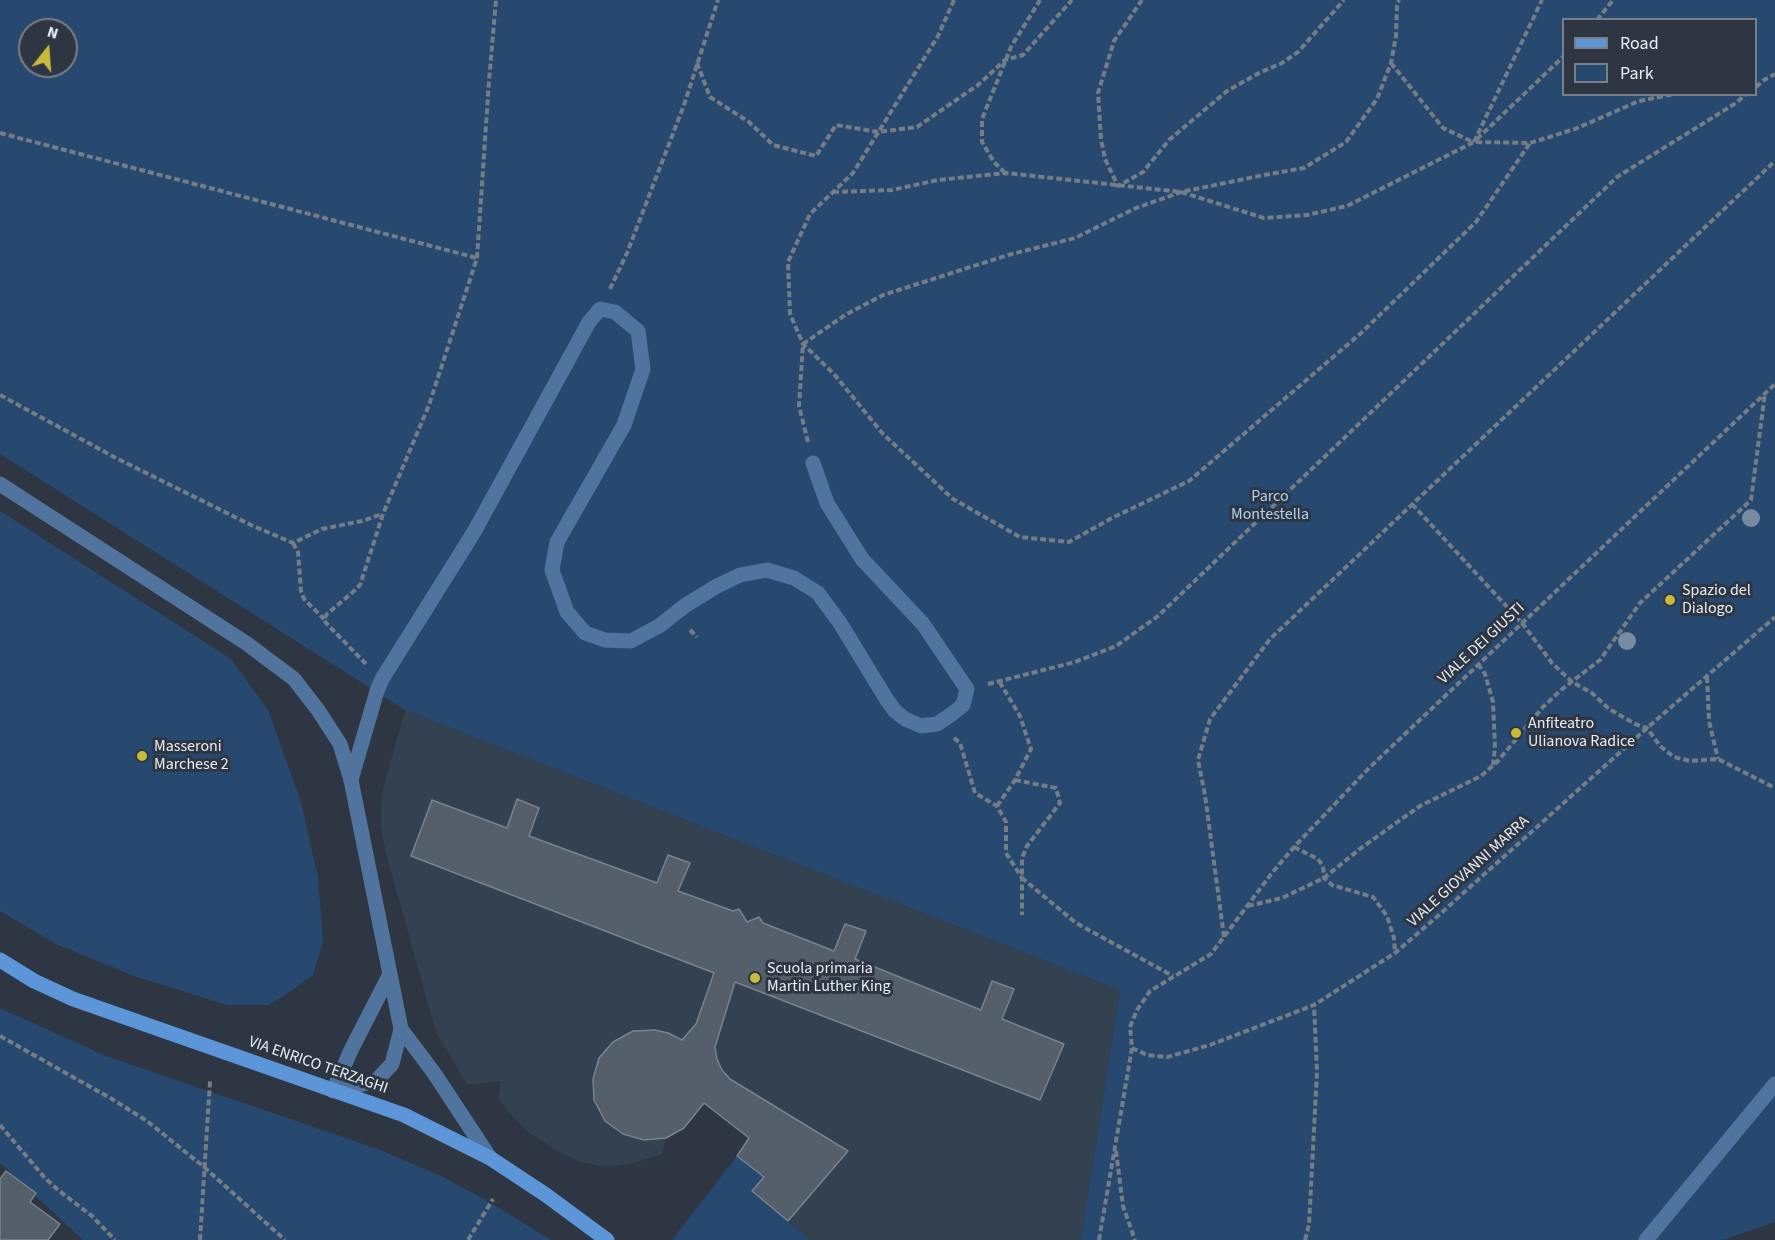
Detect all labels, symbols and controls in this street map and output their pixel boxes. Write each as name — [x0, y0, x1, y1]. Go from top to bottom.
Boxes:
north arrow — [18, 18, 78, 78]
legend — [1562, 18, 1757, 96]
text: N — [44, 21, 61, 45]
text: Road — [1620, 31, 1659, 56]
text: Park — [1620, 61, 1654, 86]
park label: Parco Montestella — [1231, 487, 1309, 525]
place label: Spazio del Dialogo — [1682, 581, 1751, 619]
marker: Spazio del Dialogo — [1663, 593, 1677, 607]
street label: VIALE DEI GIUSTI — [1435, 599, 1529, 689]
place label: Anfiteatro Ulianova Radice — [1528, 714, 1635, 752]
marker: Anfiteatro Ulianova Radice — [1509, 726, 1523, 740]
place label: Masseroni Marchese 2 — [154, 737, 229, 775]
marker: Masseroni Marchese 2 — [135, 749, 149, 763]
street label: VIALE GIOVANNI MARRA — [1404, 812, 1534, 932]
place label: Scuola primaria Martin Luther King — [767, 959, 891, 997]
marker: Scuola primaria Martin Luther King — [748, 971, 762, 985]
street label: VIA ENRICO TERZAGHI — [246, 1033, 390, 1099]

